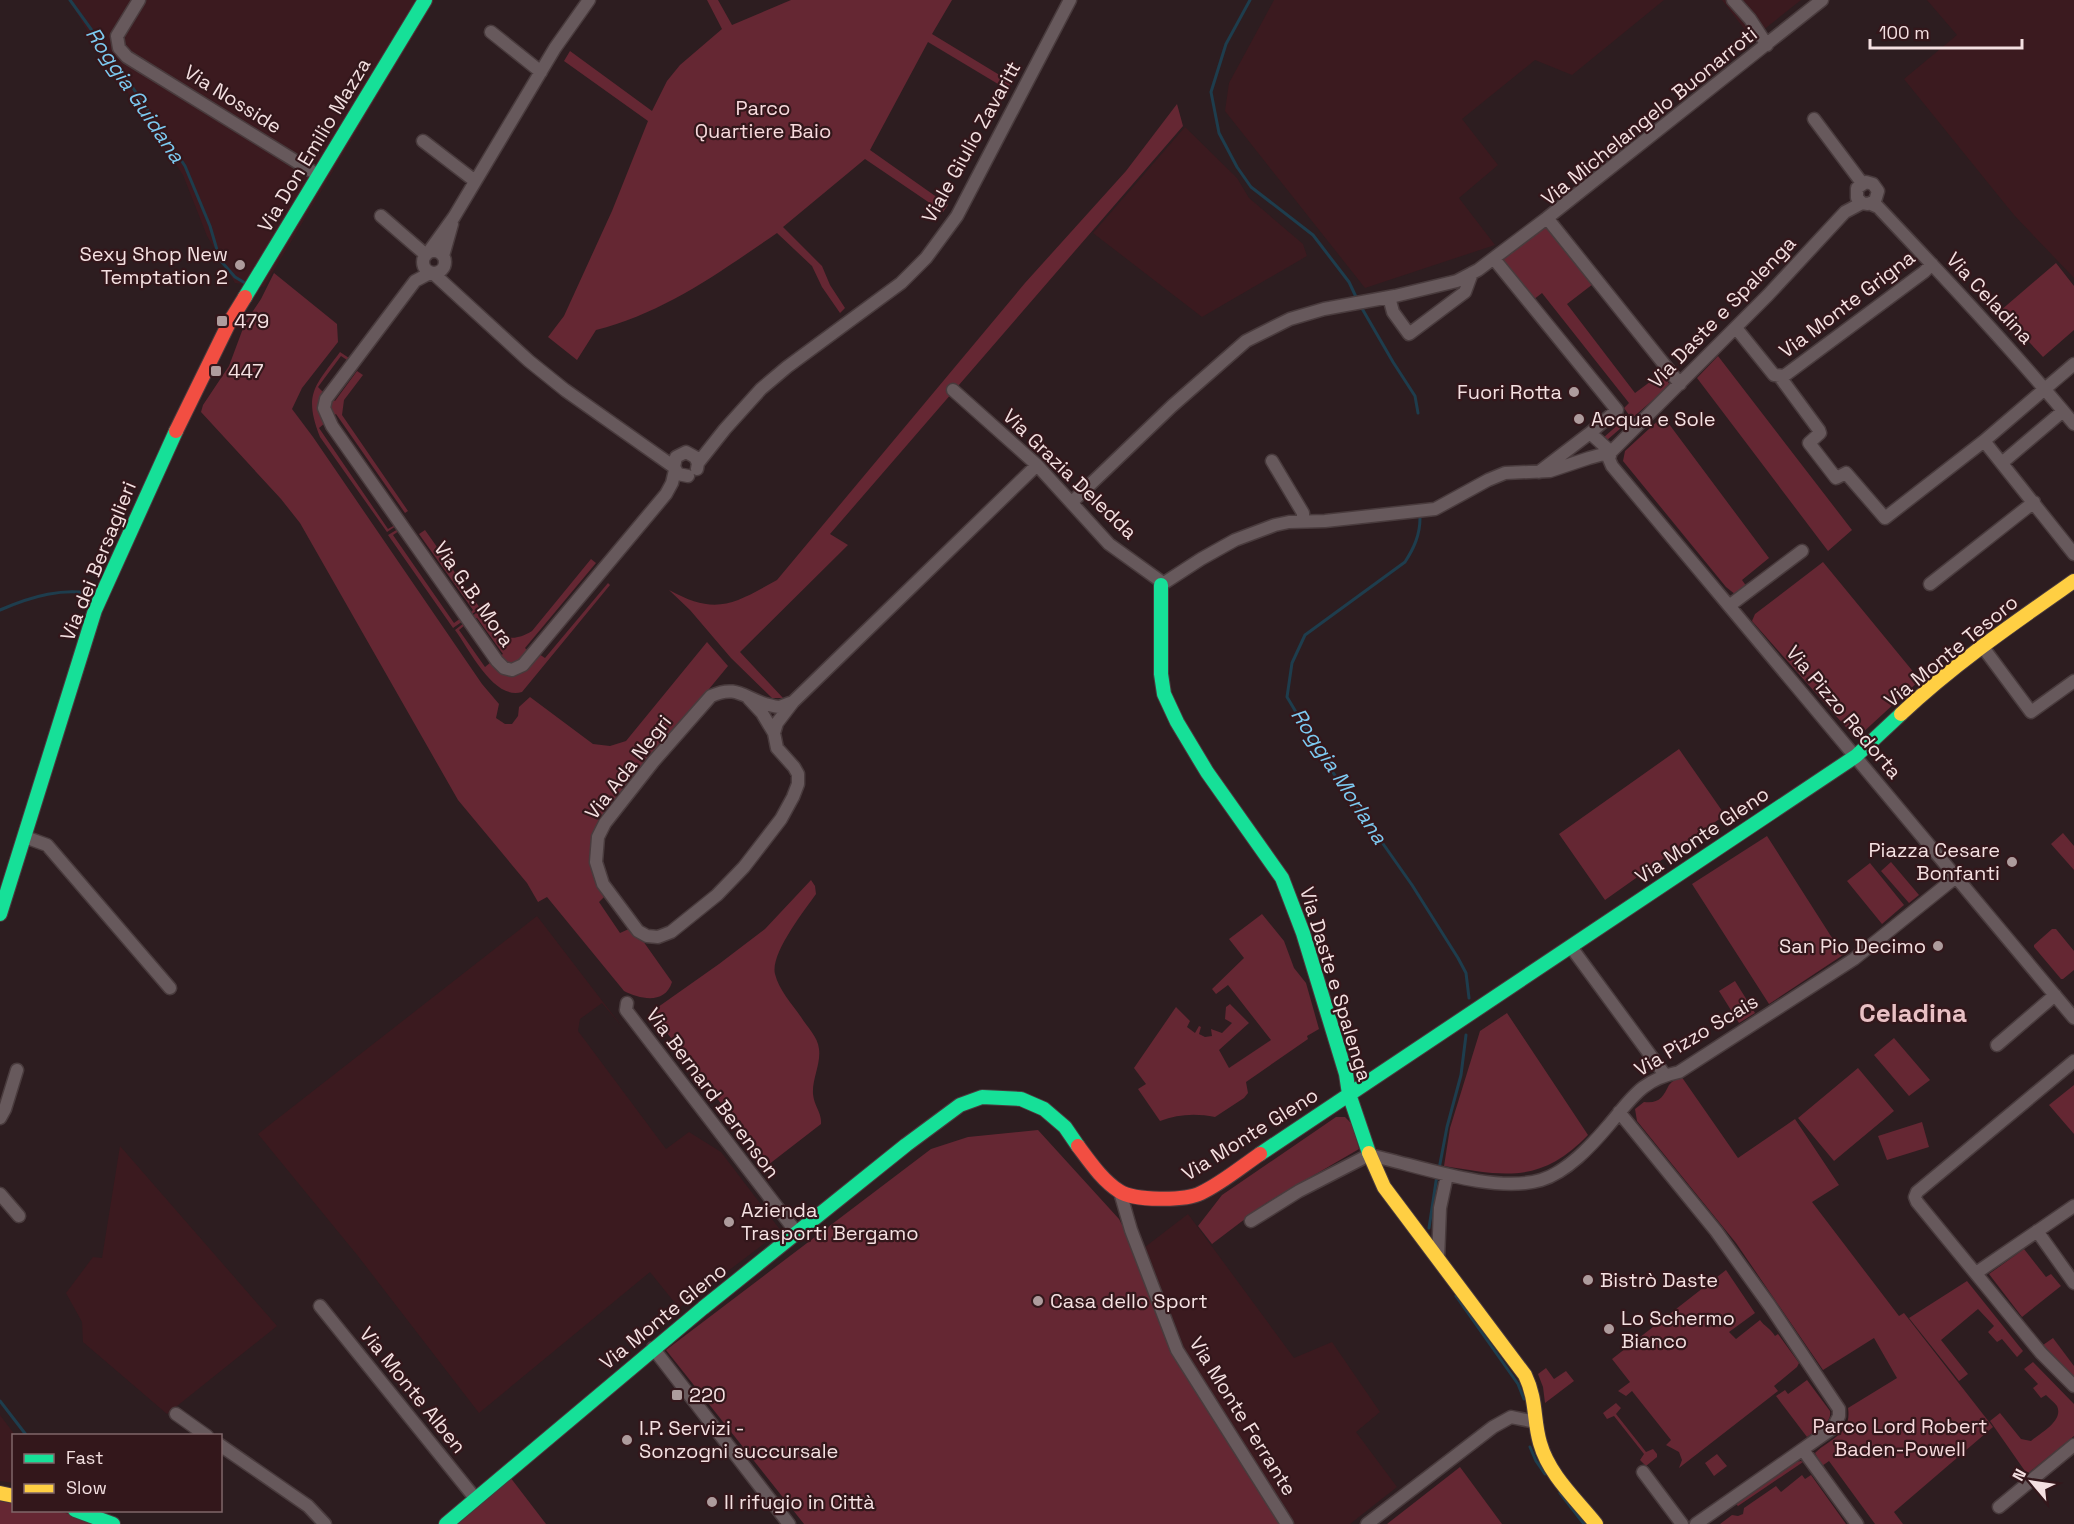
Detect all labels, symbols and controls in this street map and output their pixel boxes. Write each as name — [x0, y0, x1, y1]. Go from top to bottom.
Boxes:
scale bar — [1870, 12, 2022, 50]
street label: Via Michelangelo Buonarroti — [1536, 21, 1762, 211]
text: 100 m — [1879, 21, 1930, 44]
water label: Roggia Guidana — [80, 22, 191, 169]
street label: Via Don Emilio Mazza — [252, 53, 376, 237]
street label: Viale Giulio Zavaritt — [916, 57, 1026, 227]
street label: Via Nosside — [179, 59, 287, 139]
park label: Parco Quartiere Baio — [695, 95, 831, 144]
street label: Via Daste e Spalenga — [1643, 230, 1801, 394]
place label: Sexy Shop New Temptation 2 — [79, 241, 228, 290]
street label: Via Monte Grigna — [1774, 244, 1920, 364]
street label: Via Celadina — [1941, 247, 2039, 349]
marker: Sexy Shop New Temptation 2 — [233, 258, 247, 272]
place label: 479 — [234, 308, 269, 334]
marker: 479 — [215, 314, 229, 328]
place label: 447 — [228, 358, 264, 384]
marker: 447 — [209, 364, 223, 378]
place label: Fuori Rotta — [1457, 379, 1562, 405]
marker: Fuori Rotta — [1567, 385, 1581, 399]
street label: Via Grazia Deledda — [997, 403, 1143, 545]
place label: Acqua e Sole — [1591, 406, 1716, 432]
marker: Acqua e Sole — [1572, 412, 1586, 426]
street label: Via dei Bersaglieri — [54, 477, 142, 645]
street label: Via G.B. Mora — [428, 536, 520, 652]
street label: Via Monte Tesoro — [1879, 589, 2023, 713]
street label: Via Pizzo Redorta — [1780, 640, 1908, 784]
water label: Roggia Morlana — [1285, 703, 1394, 850]
street label: Via Ada Negri — [579, 709, 677, 825]
street label: Via Monte Gleno — [1630, 781, 1774, 889]
place label: Piazza Cesare Bonfanti — [1868, 837, 2000, 886]
marker: Piazza Cesare Bonfanti — [2005, 855, 2019, 869]
street label: Via Daste e Spalenga — [1294, 884, 1378, 1084]
place label: San Pio Decimo — [1779, 933, 1926, 959]
marker: San Pio Decimo — [1931, 939, 1945, 953]
street label: Via Pizzo Scais — [1629, 988, 1763, 1082]
district label: Celadina — [1859, 996, 1967, 1030]
street label: Via Bernard Berenson — [640, 1003, 786, 1183]
street label: Via Monte Gleno — [1177, 1082, 1323, 1186]
place label: Azienda Trasporti Bergamo — [741, 1197, 919, 1246]
marker: Azienda Trasporti Bergamo — [722, 1215, 736, 1229]
street label: Via Monte Gleno — [594, 1257, 732, 1375]
place label: Bistrò Daste — [1600, 1267, 1718, 1293]
marker: Bistrò Daste — [1581, 1273, 1595, 1287]
place label: Casa dello Sport — [1050, 1288, 1208, 1314]
marker: Casa dello Sport — [1031, 1294, 1045, 1308]
place label: Lo Schermo Bianco — [1621, 1305, 1735, 1354]
street label: Via Monte Alben — [354, 1321, 472, 1459]
marker: Lo Schermo Bianco — [1602, 1322, 1616, 1336]
street label: Via Monte Ferrante — [1184, 1332, 1302, 1500]
place label: 220 — [689, 1382, 726, 1408]
marker: 220 — [670, 1388, 684, 1402]
park label: Parco Lord Robert Baden-Powell — [1813, 1413, 1987, 1462]
place label: I.P. Servizi - Sonzogni succursale — [639, 1415, 838, 1464]
marker: I.P. Servizi - Sonzogni succursale — [620, 1433, 634, 1447]
legend — [12, 1434, 222, 1512]
text: Fast — [66, 1446, 103, 1469]
north arrow — [2002, 1452, 2062, 1512]
text: N — [2008, 1465, 2031, 1485]
text: Slow — [66, 1476, 107, 1499]
place label: Il rifugio in Città — [724, 1489, 875, 1515]
marker: Il rifugio in Città — [705, 1495, 719, 1509]

